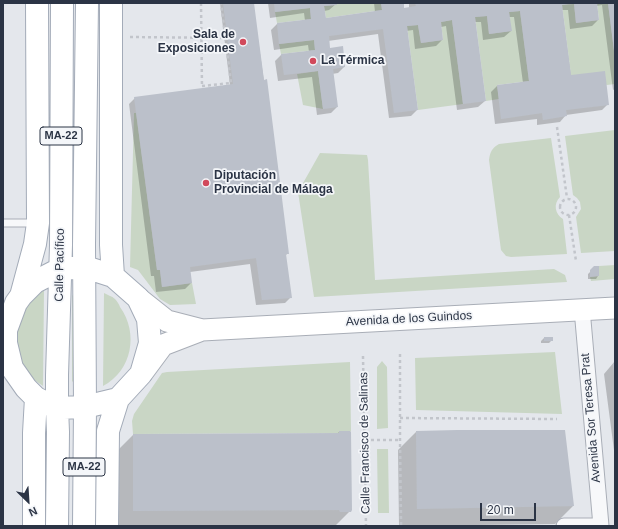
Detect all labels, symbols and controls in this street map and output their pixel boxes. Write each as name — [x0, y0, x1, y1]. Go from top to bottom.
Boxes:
place label: Sala de Exposiciones — [158, 28, 235, 56]
marker: Sala de Exposiciones — [238, 37, 248, 47]
place label: La Térmica — [321, 54, 384, 68]
marker: La Térmica — [308, 56, 318, 66]
road number: MA-22 — [40, 127, 82, 145]
place label: Diputación Provincial de Málaga — [214, 169, 333, 197]
marker: Diputación Provincial de Málaga — [201, 178, 211, 188]
street label: Calle Pacífico — [52, 228, 68, 302]
street label: Avenida de los Guindos — [345, 308, 473, 330]
street label: Avenida Sor Teresa Prat — [578, 353, 604, 483]
street label: Calle Francisco de Salinas — [357, 372, 373, 514]
road number: MA-22 — [63, 458, 105, 476]
north arrow — [8, 481, 48, 521]
scale bar — [482, 495, 538, 521]
text: 20 m — [487, 503, 514, 517]
text: N — [27, 505, 39, 519]

